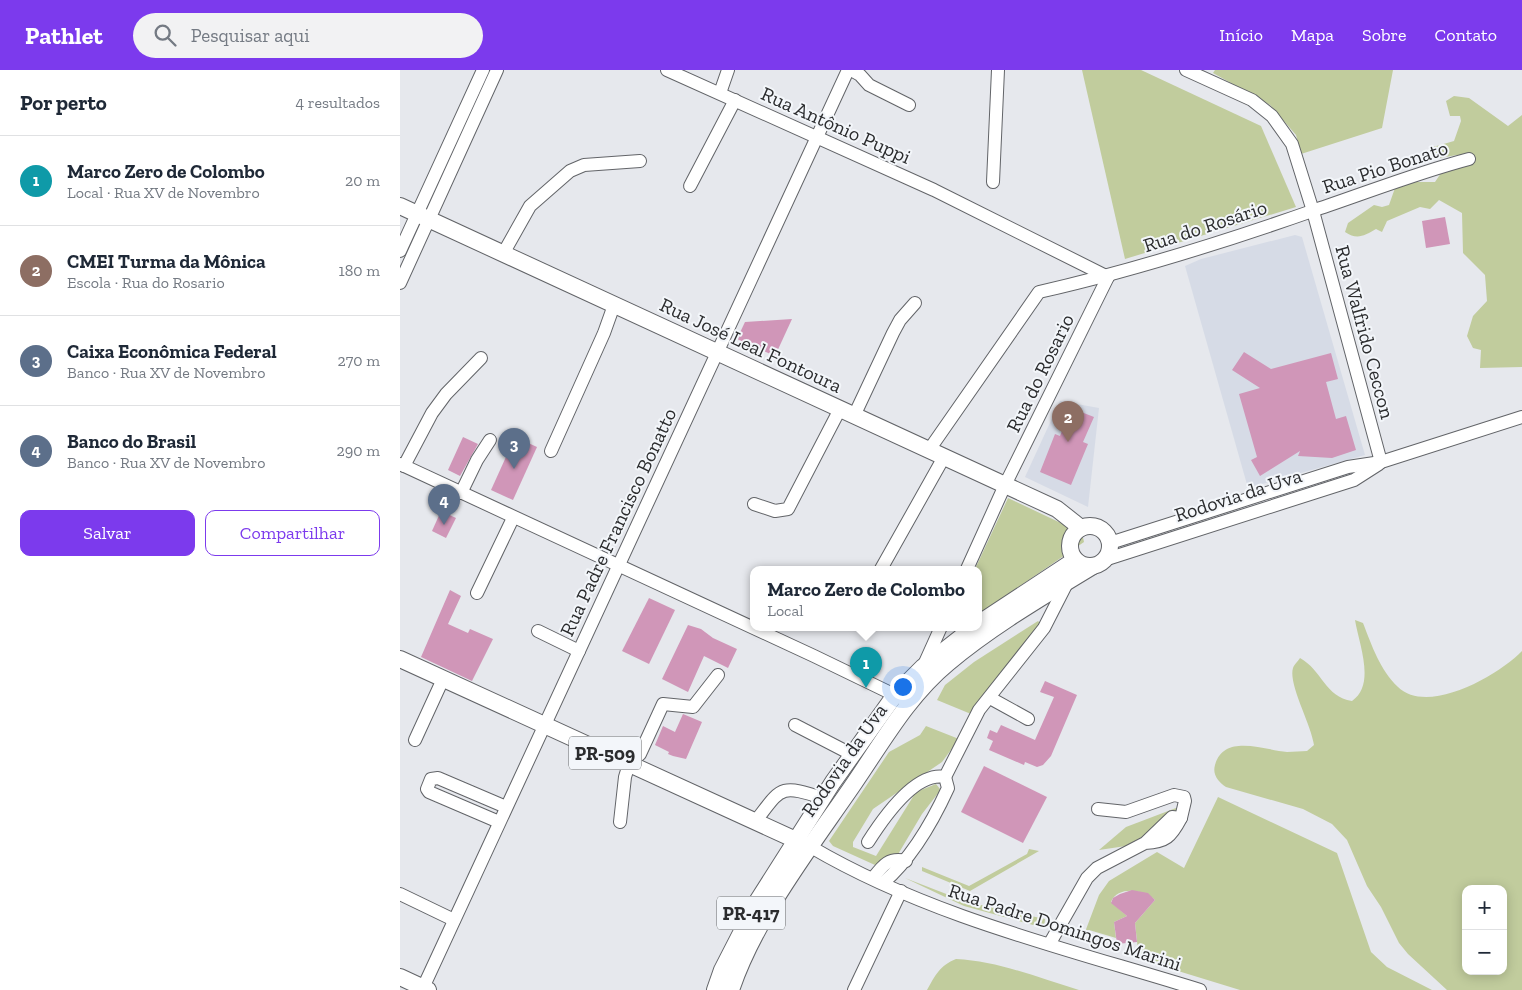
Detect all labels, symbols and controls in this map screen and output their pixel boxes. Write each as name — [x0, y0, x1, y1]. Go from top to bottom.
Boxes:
search box — [133, 13, 483, 58]
text: Pathlet — [25, 21, 103, 50]
icon: search — [151, 21, 179, 49]
text: Pesquisar aqui — [191, 24, 310, 47]
text: Início — [1219, 24, 1263, 46]
text: Mapa — [1291, 24, 1334, 46]
text: Sobre — [1362, 24, 1407, 46]
text: Contato — [1435, 24, 1497, 46]
street label: Rua Antônio Puppi — [757, 81, 915, 169]
text: Por perto — [20, 90, 107, 115]
text: 4 resultados — [296, 93, 380, 112]
street label: Rua Pio Bonato — [1319, 135, 1451, 199]
text: Marco Zero de Colombo — [67, 160, 265, 183]
text: 1 — [33, 171, 39, 190]
text: 20 m — [345, 171, 380, 190]
text: Local · Rua XV de Novembro — [67, 183, 260, 202]
street label: Rua do Rosário — [1140, 195, 1270, 257]
street label: Rua Walfrido Ceccon — [1330, 243, 1400, 422]
text: CMEI Turma da Mônica — [67, 250, 266, 273]
text: 2 — [32, 261, 40, 280]
text: 180 m — [339, 261, 380, 280]
text: Escola · Rua do Rosario — [67, 273, 225, 292]
street label: Rua José Leal Fontoura — [656, 292, 846, 398]
street label: Rua do Rosario — [1001, 310, 1079, 436]
text: Caixa Econômica Federal — [67, 340, 277, 363]
text: 3 — [32, 351, 40, 370]
text: 270 m — [338, 351, 380, 370]
text: Banco · Rua XV de Novembro — [67, 363, 266, 382]
pin: 2 — [1052, 401, 1084, 442]
street label: Rua Padre Francisco Bonatto — [555, 404, 681, 640]
pin: 3 — [498, 428, 530, 469]
text: Banco do Brasil — [67, 430, 196, 453]
text: 4 — [31, 441, 41, 460]
text: 290 m — [337, 441, 380, 460]
text: Banco · Rua XV de Novembro — [67, 453, 266, 472]
street label: Rodovia da Uva — [1171, 463, 1305, 527]
pin: 4 — [428, 484, 460, 525]
button: Salvar — [20, 510, 195, 556]
button: Compartilhar — [205, 510, 380, 556]
popup — [750, 566, 982, 631]
text: Marco Zero de Colombo — [767, 578, 965, 601]
text: Local — [767, 601, 803, 620]
pin: 1 — [850, 647, 882, 688]
your location — [890, 674, 916, 700]
street label: Rodovia da Uva — [796, 699, 892, 821]
road number: PR-509 — [569, 736, 641, 770]
street label: Rua Padre Domingos Marini — [946, 878, 1185, 976]
map controls — [1462, 885, 1507, 975]
button: + — [1462, 885, 1507, 930]
road number: PR-417 — [717, 896, 785, 930]
button: − — [1462, 930, 1507, 975]

